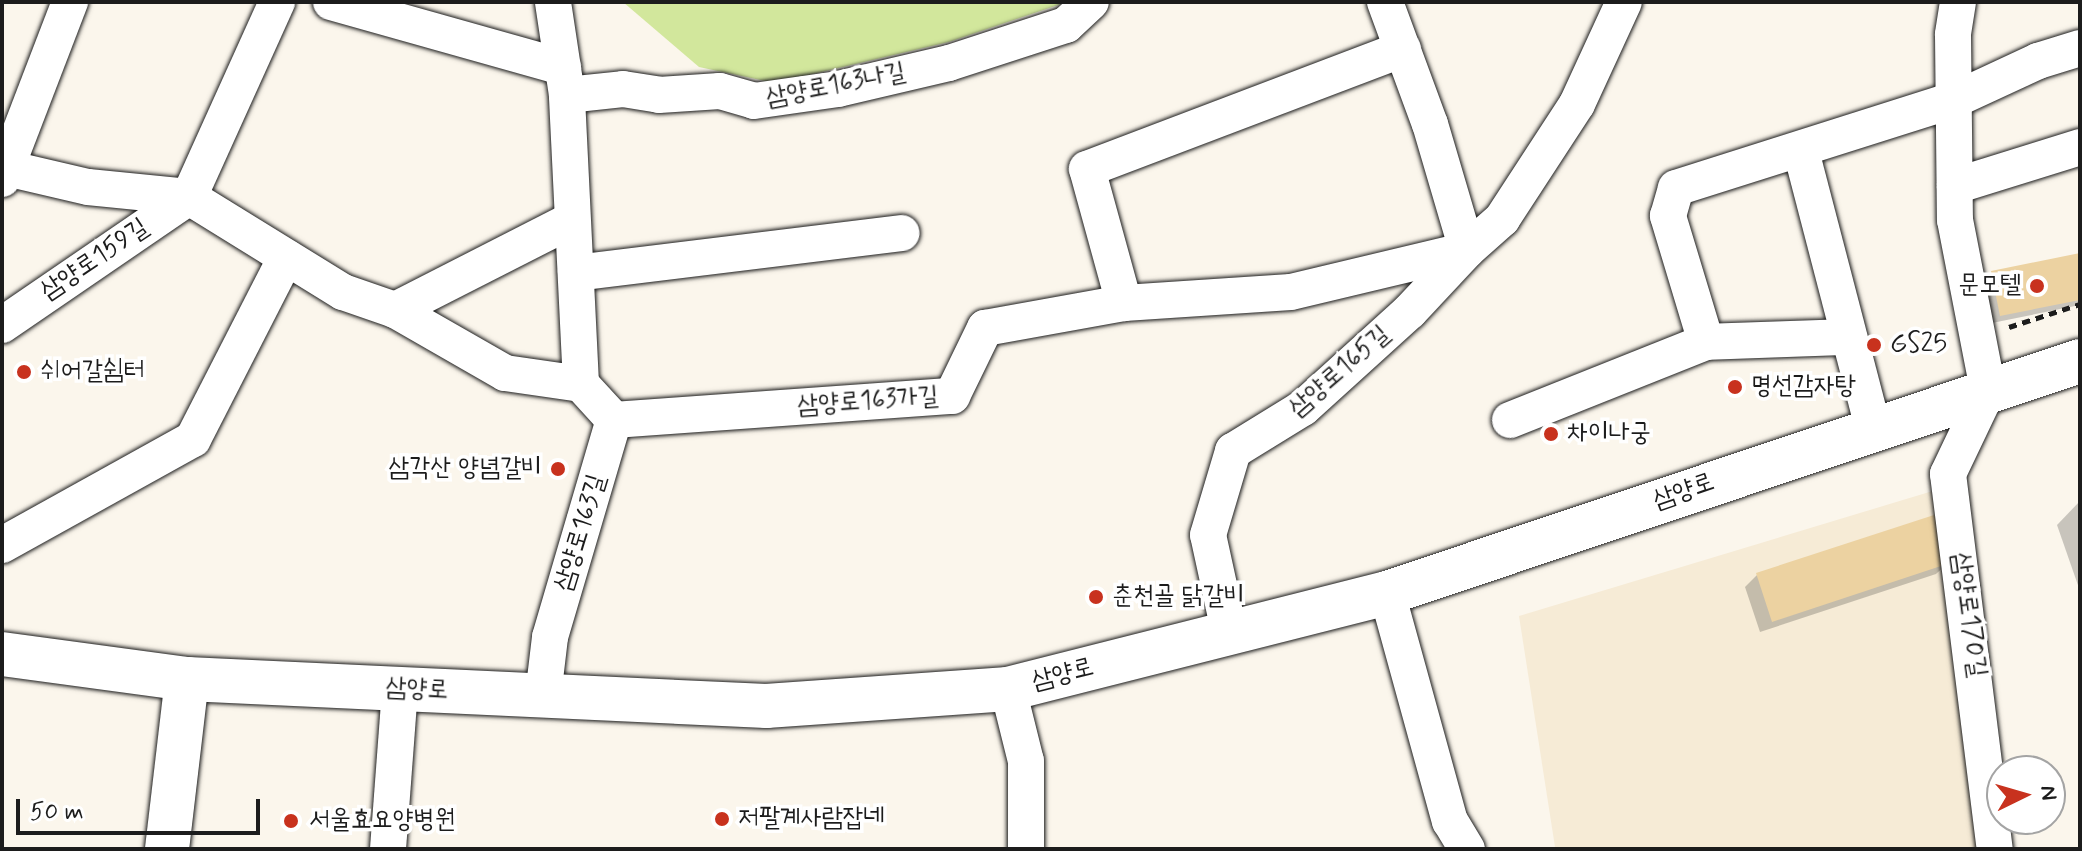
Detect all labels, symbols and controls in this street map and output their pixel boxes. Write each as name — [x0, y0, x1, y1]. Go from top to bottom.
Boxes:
street label: 삼양로163나길 — [764, 57, 908, 115]
street label: 삼양로159길 — [35, 212, 155, 308]
place label: 문모텔 — [1958, 270, 2021, 302]
marker: 문모텔 — [2028, 277, 2046, 295]
street label: 삼양로165길 — [1283, 320, 1397, 424]
place label: GS25 — [1890, 329, 1947, 361]
marker: GS25 — [1865, 336, 1883, 354]
place label: 쉬어갈쉼터 — [40, 356, 145, 388]
marker: 쉬어갈쉼터 — [15, 363, 33, 381]
place label: 명선감자탕 — [1751, 371, 1856, 403]
marker: 명선감자탕 — [1726, 378, 1744, 396]
street label: 삼양로163가길 — [796, 382, 940, 422]
place label: 차이나궁 — [1567, 418, 1651, 450]
marker: 차이나궁 — [1542, 425, 1560, 443]
place label: 삼각산 양념갈비 — [389, 453, 542, 485]
marker: 삼각산 양념갈비 — [549, 460, 567, 478]
street label: 삼양로 — [1649, 467, 1719, 517]
street label: 삼양로163길 — [548, 471, 614, 595]
street label: 삼양로170길 — [1944, 551, 1992, 679]
place label: 춘천골 닭갈비 — [1112, 581, 1245, 613]
marker: 춘천골 닭갈비 — [1087, 588, 1105, 606]
street label: 삼양로 — [1029, 652, 1097, 698]
street label: 삼양로 — [385, 673, 449, 707]
north arrow — [1986, 755, 2066, 835]
scale bar — [20, 783, 264, 833]
text: N — [2033, 785, 2063, 802]
text: 50 m — [30, 797, 84, 828]
place label: 저팔계사람잡네 — [738, 803, 884, 835]
place label: 서울효요양병원 — [309, 805, 455, 837]
marker: 서울효요양병원 — [280, 810, 302, 832]
marker: 저팔계사람잡네 — [713, 810, 731, 828]

